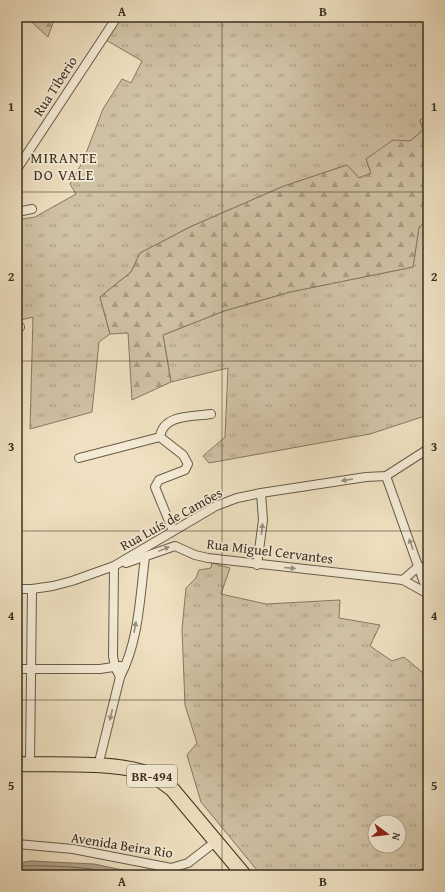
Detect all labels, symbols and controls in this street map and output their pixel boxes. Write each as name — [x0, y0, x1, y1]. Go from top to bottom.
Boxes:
text: A — [118, 2, 127, 21]
text: B — [319, 2, 327, 21]
street label: Rua Tiberio — [28, 52, 82, 120]
text: 1 — [8, 97, 14, 116]
text: 1 — [431, 97, 437, 116]
district label: MIRANTE DO VALE — [30, 147, 98, 185]
text: 2 — [8, 267, 15, 286]
text: 2 — [431, 267, 438, 286]
text: 3 — [8, 437, 14, 456]
text: 3 — [431, 437, 437, 456]
one-way arrow — [341, 477, 354, 483]
street label: Rua Luís de Camões — [116, 483, 226, 555]
one-way arrow — [259, 523, 266, 535]
street label: Rua Miguel Cervantes — [206, 533, 334, 569]
one-way arrow — [407, 538, 413, 550]
one-way arrow — [158, 546, 170, 552]
one-way arrow — [284, 565, 296, 571]
text: 4 — [8, 606, 15, 625]
text: 4 — [431, 606, 438, 625]
one-way arrow — [132, 621, 138, 634]
one-way arrow — [107, 709, 113, 721]
road number: BR-494 — [127, 765, 177, 787]
text: 5 — [8, 776, 15, 795]
text: 5 — [431, 776, 438, 795]
north arrow — [367, 814, 407, 854]
street label: Avenida Beira Rio — [70, 827, 174, 863]
text: N — [388, 831, 405, 843]
text: A — [118, 872, 127, 891]
text: B — [319, 872, 327, 891]

